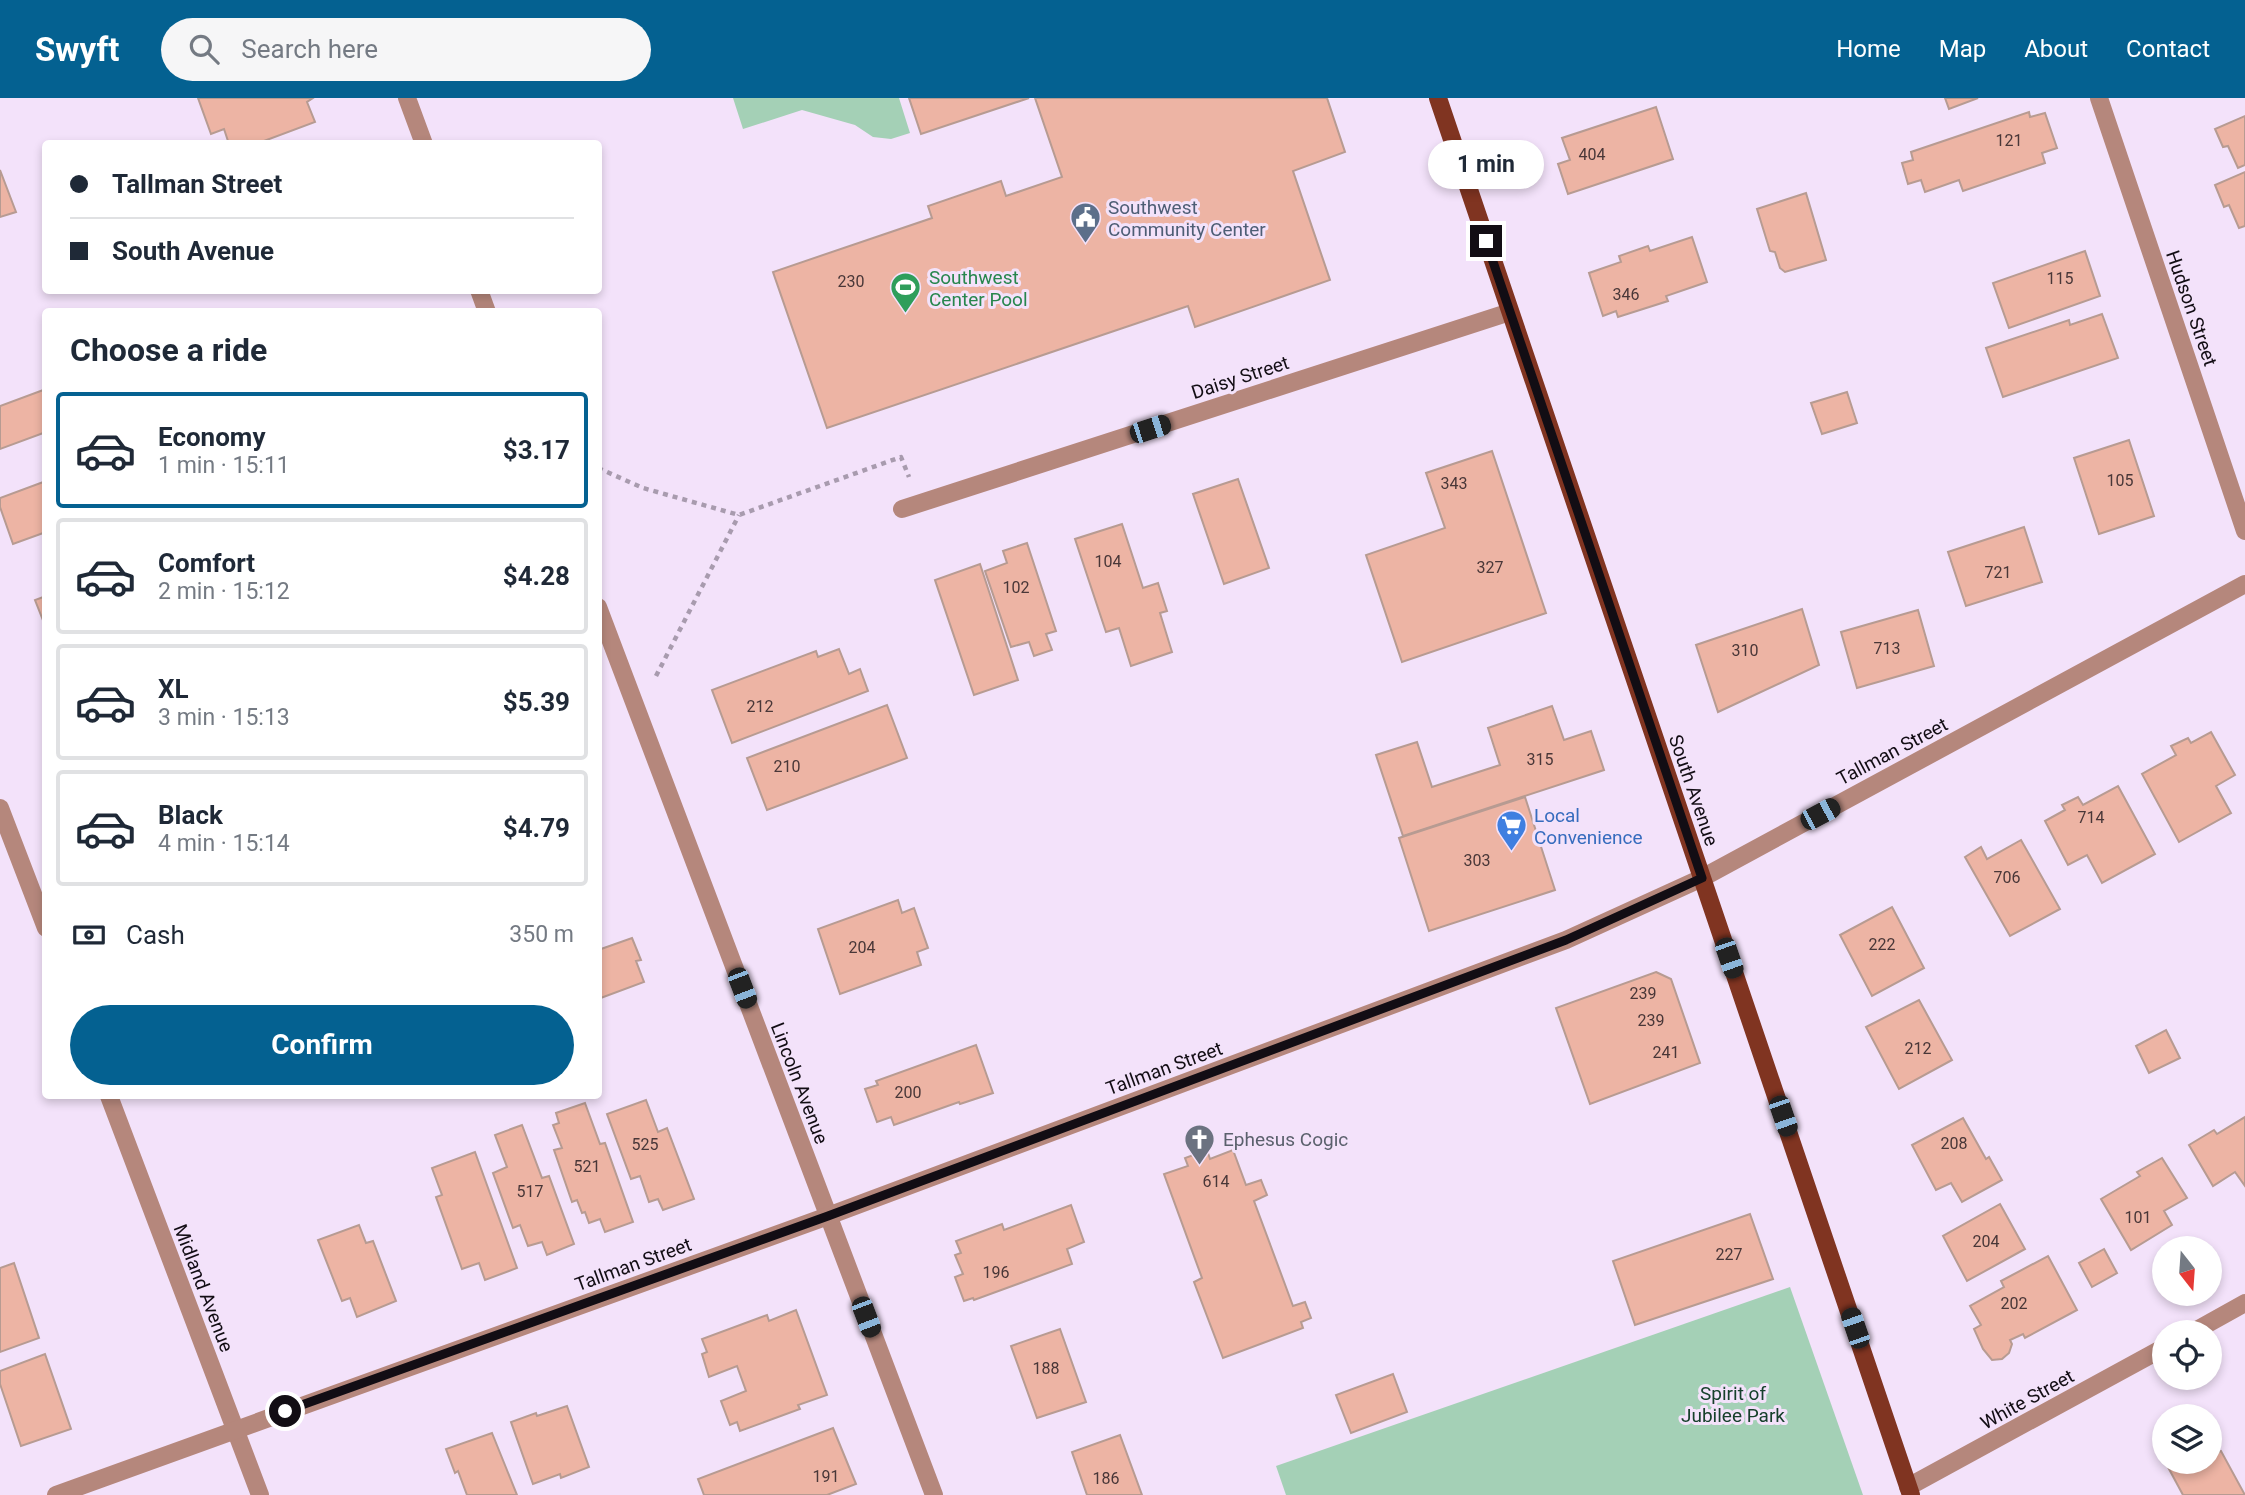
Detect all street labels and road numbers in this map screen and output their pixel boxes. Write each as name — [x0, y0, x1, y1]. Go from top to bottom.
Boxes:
street label: Hudson Street — [2161, 247, 2222, 369]
street label: Daisy Street — [1189, 351, 1292, 404]
street label: Tallman Street — [1833, 713, 1952, 790]
street label: South Avenue — [1664, 732, 1723, 849]
street label: Lincoln Avenue — [766, 1019, 833, 1147]
street label: Tallman Street — [1103, 1037, 1226, 1100]
street label: Midland Avenue — [169, 1221, 238, 1355]
street label: Tallman Street — [572, 1233, 695, 1296]
street label: White Street — [1977, 1364, 2078, 1434]

